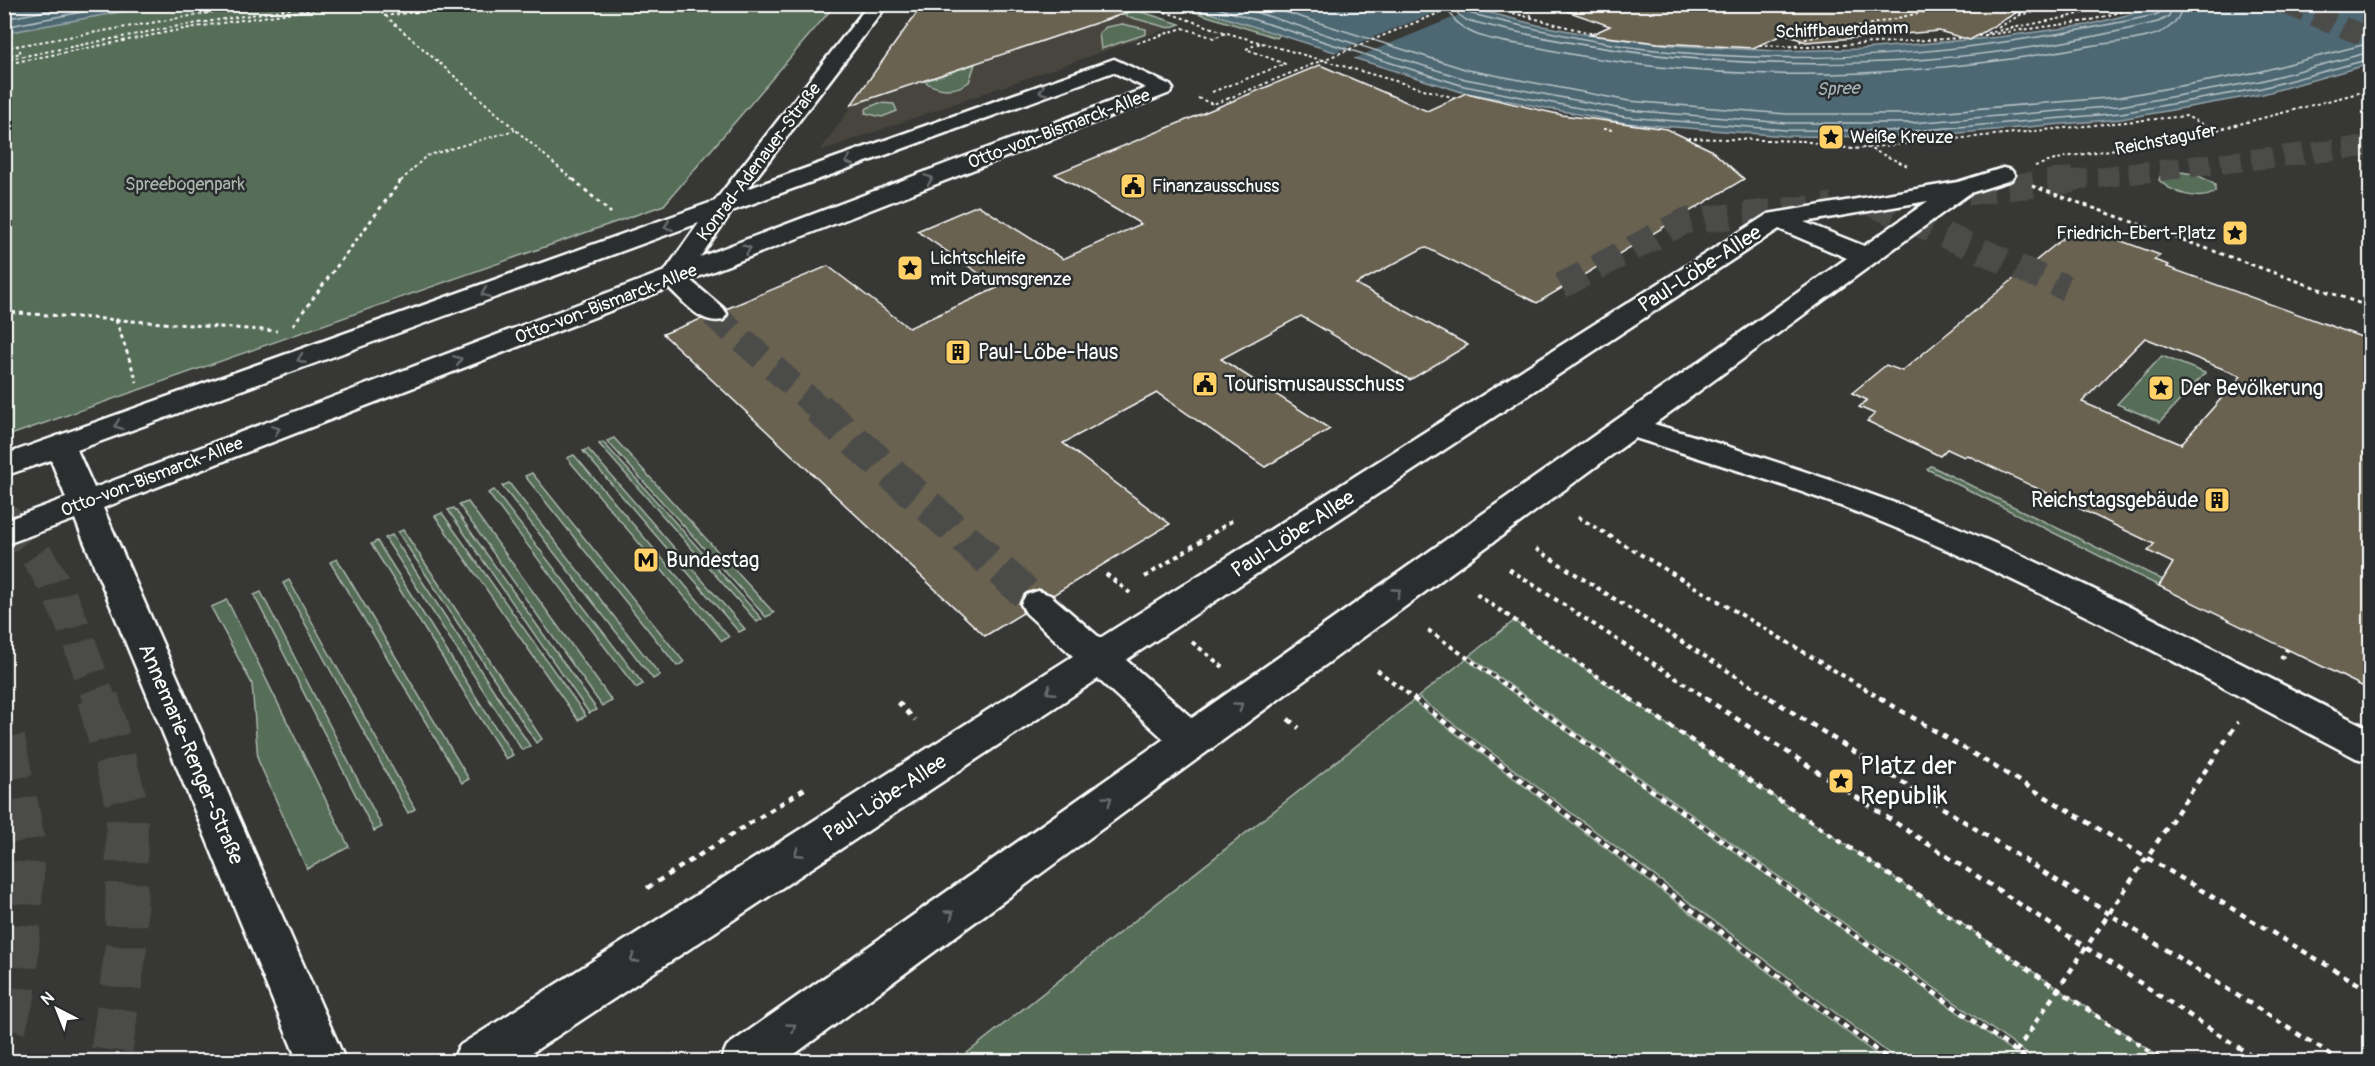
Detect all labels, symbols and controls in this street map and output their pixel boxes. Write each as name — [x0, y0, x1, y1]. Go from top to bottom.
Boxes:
street label: Schiffbauerdamm — [1775, 16, 1909, 44]
water label: Spree — [1816, 77, 1862, 101]
street label: Konrad-Adenauer-Straße — [692, 78, 826, 246]
one-way arrow — [1038, 83, 1049, 96]
street label: Otto-von-Bismarck-Allee — [965, 84, 1153, 174]
street label: Reichstagufer — [2113, 119, 2219, 161]
place icon: Weiße Kreuze — [1816, 122, 1846, 152]
place label: Weiße Kreuze — [1850, 126, 1953, 149]
one-way arrow — [844, 153, 855, 166]
public building icon: Finanzausschuss — [1118, 171, 1148, 201]
park label: Spreebogenpark — [125, 173, 245, 196]
one-way arrow — [923, 174, 934, 187]
place label: Finanzausschuss — [1152, 175, 1279, 198]
place icon: Friedrich-Ebert-Platz — [2220, 218, 2250, 248]
one-way arrow — [663, 219, 674, 232]
street label: Paul-Löbe-Allee — [1633, 219, 1767, 319]
place label: Friedrich-Ebert-Platz — [2056, 222, 2216, 245]
one-way arrow — [741, 244, 752, 257]
place label: Lichtschleife mit Datumsgrenze — [930, 247, 1071, 291]
place icon: Lichtschleife mit Datumsgrenze — [895, 253, 925, 283]
street label: Otto-von-Bismarck-Allee — [512, 259, 700, 349]
one-way arrow — [480, 285, 491, 298]
building icon: Paul-Löbe-Haus — [943, 337, 973, 367]
place label: Paul-Löbe-Haus — [978, 339, 1119, 366]
one-way arrow — [296, 351, 307, 364]
one-way arrow — [452, 355, 463, 367]
public building icon: Tourismusausschuss — [1190, 369, 1220, 399]
place label: Tourismusausschuss — [1224, 371, 1405, 398]
place icon: Der Bevölkerung — [2146, 373, 2176, 403]
place label: Der Bevölkerung — [2180, 375, 2323, 402]
one-way arrow — [113, 418, 124, 430]
one-way arrow — [270, 425, 281, 437]
street label: Otto-von-Bismarck-Allee — [58, 432, 246, 522]
street label: Paul-Löbe-Allee — [1226, 484, 1360, 584]
building icon: Reichstagsgebäude — [2202, 485, 2232, 515]
place label: Reichstagsgebäude — [2031, 487, 2199, 514]
metro station icon: Bundestag — [631, 545, 661, 575]
place label: Bundestag — [666, 547, 759, 574]
one-way arrow — [1391, 588, 1402, 599]
street label: Annemarie-Renger-Straße — [132, 639, 250, 869]
one-way arrow — [1046, 683, 1056, 695]
one-way arrow — [1232, 702, 1243, 713]
street label: Paul-Löbe-Allee — [818, 748, 952, 848]
place label: Platz der Republik — [1860, 750, 1957, 812]
place icon: Platz der Republik — [1826, 766, 1856, 796]
one-way arrow — [1102, 796, 1113, 807]
one-way arrow — [794, 846, 804, 858]
one-way arrow — [943, 910, 954, 921]
one-way arrow — [630, 952, 641, 963]
north arrow — [27, 979, 87, 1039]
text: N — [37, 987, 58, 1010]
one-way arrow — [785, 1024, 796, 1035]

